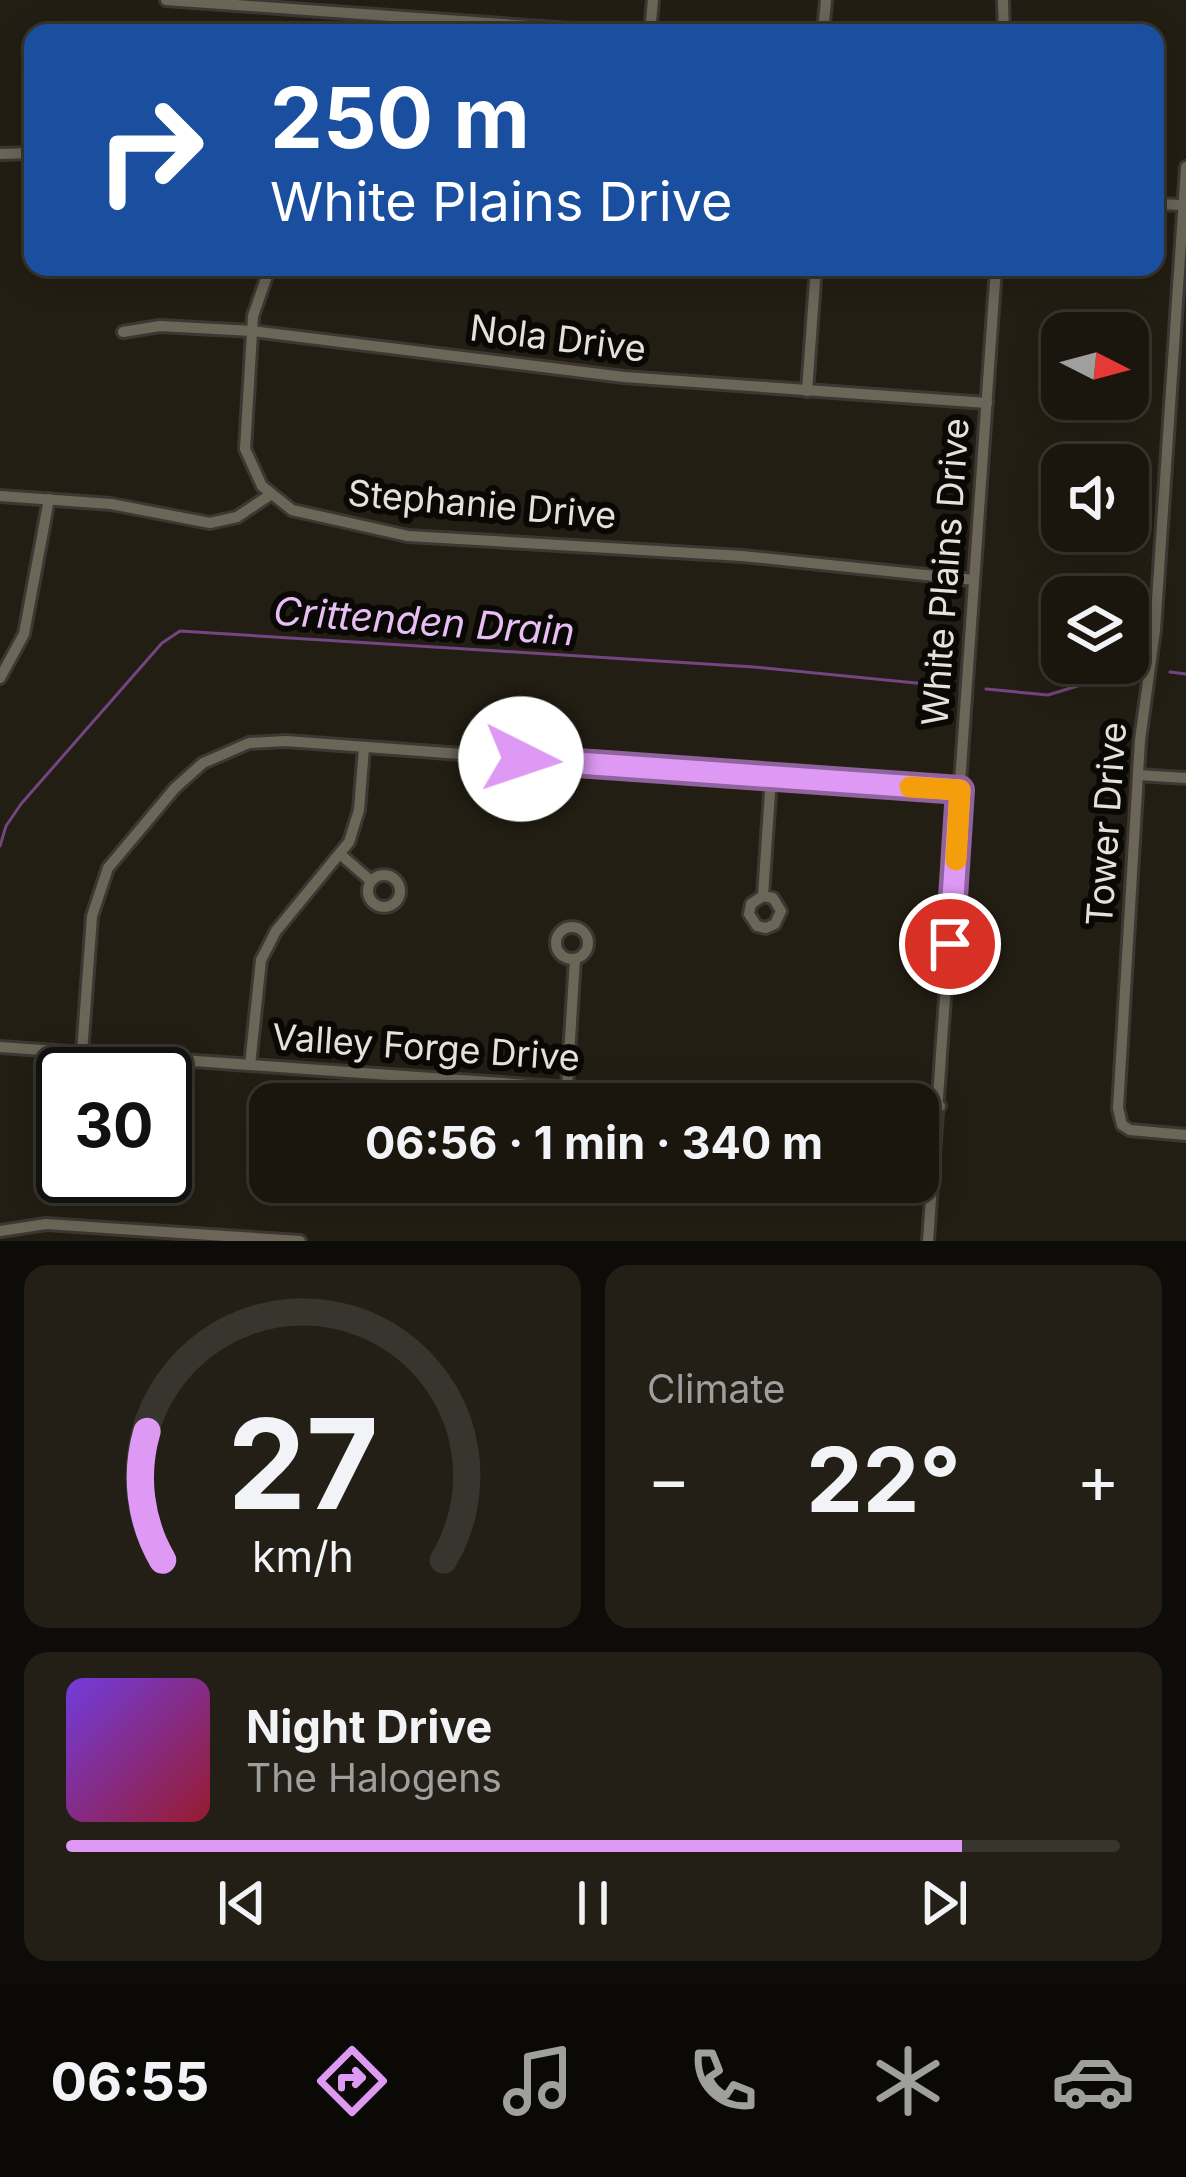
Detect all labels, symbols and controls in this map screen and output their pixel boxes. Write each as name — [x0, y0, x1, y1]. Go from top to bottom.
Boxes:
text: 250 m — [270, 67, 530, 168]
icon: right — [72, 72, 228, 228]
text: White Plains Drive — [270, 169, 733, 234]
street label: Nola Drive — [467, 305, 649, 371]
north arrow — [1041, 312, 1149, 420]
map controls — [1041, 312, 1149, 684]
street label: White Plains Drive — [912, 417, 978, 727]
button: sound — [1041, 444, 1149, 552]
street label: Stephanie Drive — [346, 470, 618, 538]
button: layers — [1041, 576, 1149, 684]
water label: Crittenden Drain — [272, 587, 576, 654]
position arrow — [458, 696, 584, 822]
street label: Tower Drive — [1077, 721, 1135, 927]
pin — [899, 893, 1001, 995]
icon: arrive — [917, 911, 983, 977]
street label: Valley Forge Drive — [271, 1014, 581, 1080]
speed limit sign: 30 — [36, 1047, 192, 1203]
text: 06:56 · 1 min · 340 m — [365, 1115, 823, 1170]
text: Climate — [647, 1365, 786, 1412]
text: 27 — [227, 1388, 378, 1539]
text: 22° — [806, 1425, 961, 1534]
text: − — [647, 1439, 691, 1519]
text: + — [1076, 1439, 1120, 1519]
text: km/h — [252, 1529, 353, 1581]
text: Night Drive — [246, 1699, 492, 1754]
text: The Halogens — [246, 1754, 502, 1801]
icon: previous — [209, 1870, 275, 1936]
icon: pause — [560, 1870, 626, 1936]
icon: next — [911, 1870, 977, 1936]
icon: directions — [310, 2039, 394, 2123]
icon: music — [496, 2039, 580, 2123]
icon: phone — [681, 2039, 765, 2123]
icon: climate — [866, 2039, 950, 2123]
icon: car — [1051, 2039, 1135, 2123]
text: 06:55 — [51, 2049, 209, 2114]

